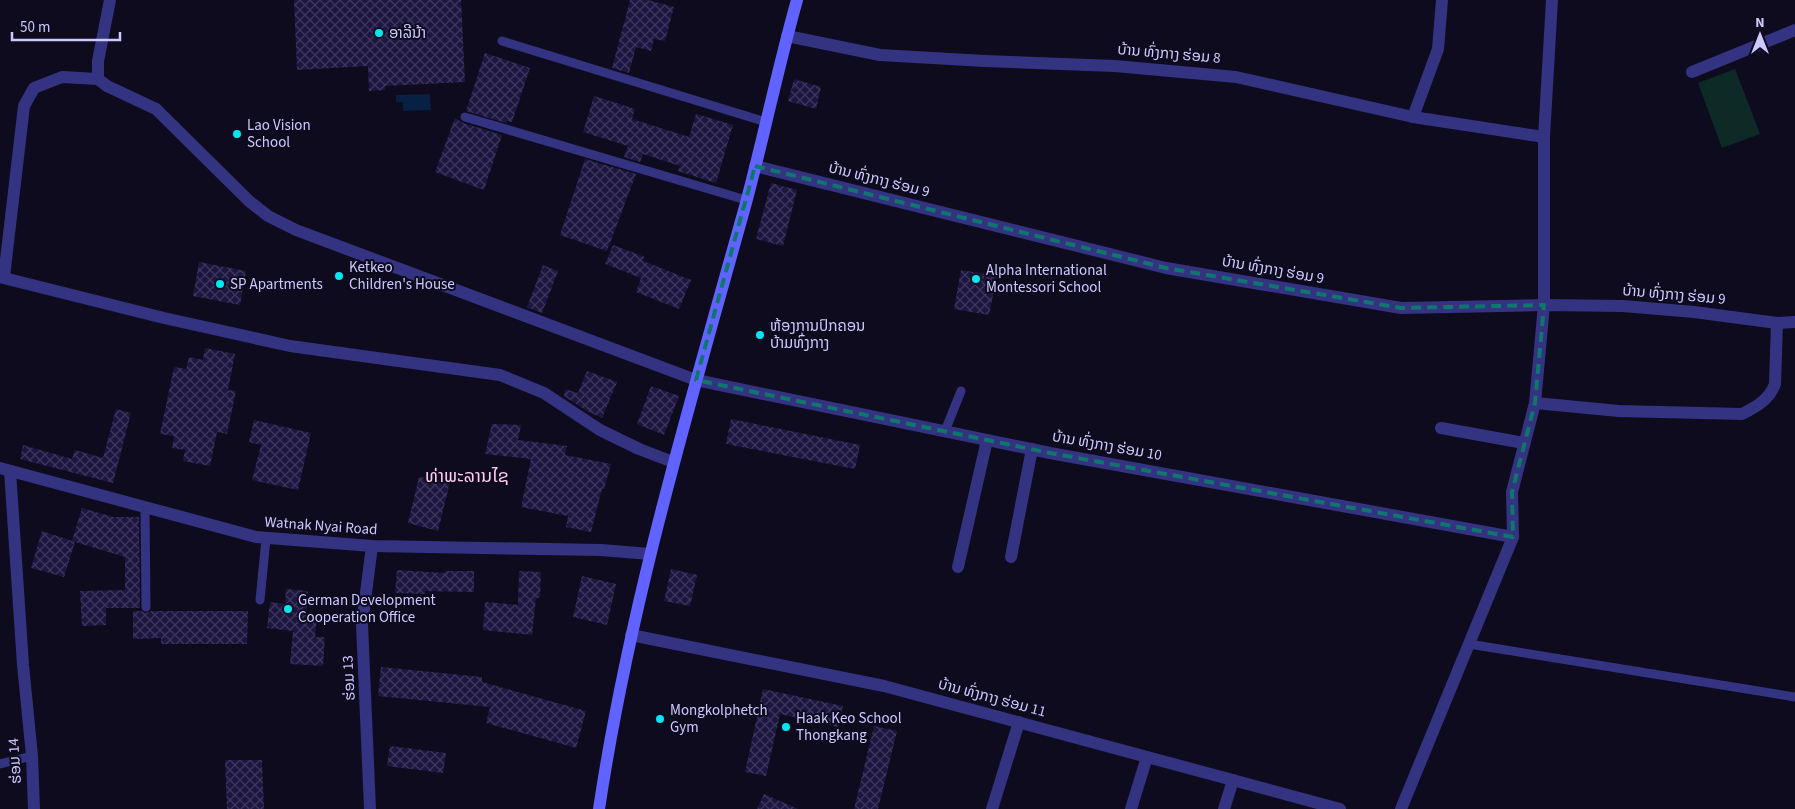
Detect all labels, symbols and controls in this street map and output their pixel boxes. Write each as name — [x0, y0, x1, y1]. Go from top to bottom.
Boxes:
scale bar — [12, 10, 120, 42]
north arrow — [1735, 10, 1785, 60]
text: N — [1755, 13, 1765, 33]
text: 50 m — [20, 17, 50, 38]
place label: ອາລີນ້າ — [389, 23, 426, 44]
marker: ອາລີນ້າ — [373, 27, 385, 39]
street label: ບ້ານ ທົ່ງກາງ ຮ່ອມ 8 — [1117, 38, 1222, 69]
place label: Lao Vision School — [247, 115, 311, 153]
marker: Lao Vision School — [231, 128, 243, 140]
street label: ບ້ານ ທົ່ງກາງ ຮ່ອມ 9 — [826, 156, 932, 203]
street label: ບ້ານ ທົ່ງກາງ ຮ່ອມ 9 — [1220, 250, 1326, 289]
place label: Ketkeo Children's House — [349, 257, 455, 295]
place label: Alpha International Montessori School — [986, 260, 1107, 298]
marker: Ketkeo Children's House — [333, 270, 345, 282]
marker: Alpha International Montessori School — [970, 273, 982, 285]
place label: SP Apartments — [230, 274, 323, 295]
marker: SP Apartments — [214, 278, 226, 290]
street label: ບ້ານ ທົ່ງກາງ ຮ່ອມ 9 — [1622, 279, 1727, 310]
place label: ຫ້ອງການປົກຄອນ ບ້າມທົ່ງກາງ — [770, 316, 865, 354]
marker: ຫ້ອງການປົກຄອນ ບ້າມທົ່ງກາງ — [754, 329, 766, 341]
street label: ບ້ານ ທົ່ງກາງ ຮ່ອມ 10 — [1051, 425, 1164, 466]
district label: ທ່າພະລານໄຊ — [425, 464, 509, 489]
street label: Watnak Nyai Road — [264, 512, 378, 540]
place label: German Development Cooperation Office — [298, 590, 436, 628]
marker: German Development Cooperation Office — [282, 603, 294, 615]
street label: ຮ່ອມ 13 — [337, 655, 361, 701]
street label: ບ້ານ ທົ່ງກາງ ຮ່ອມ 11 — [936, 672, 1049, 723]
place label: Mongkolphetch Gym — [670, 700, 768, 738]
place label: Haak Keo School Thongkang — [796, 708, 902, 746]
marker: Mongkolphetch Gym — [654, 713, 666, 725]
marker: Haak Keo School Thongkang — [780, 721, 792, 733]
street label: ຮ່ອມ 14 — [3, 737, 27, 785]

